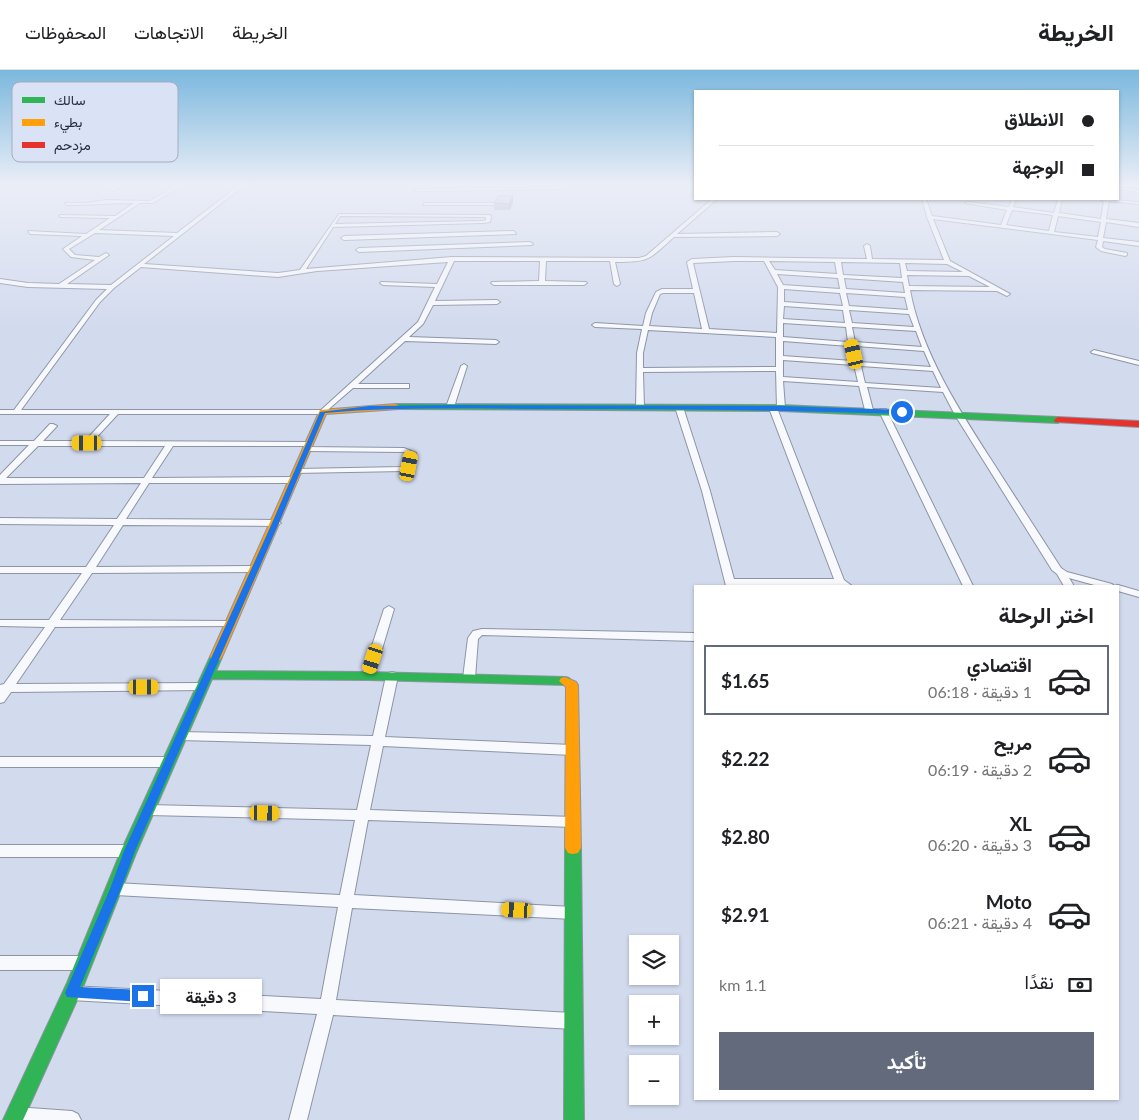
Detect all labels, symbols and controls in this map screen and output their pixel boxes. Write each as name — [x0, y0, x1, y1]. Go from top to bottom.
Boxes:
text: الخريطة — [1038, 17, 1114, 46]
text: المحفوظات — [25, 21, 106, 43]
text: الاتجاهات — [134, 21, 204, 43]
text: الخريطة — [232, 21, 288, 43]
legend — [12, 82, 178, 162]
text: سالك — [54, 91, 85, 108]
text: الانطلاق — [1004, 107, 1064, 130]
text: بطيء — [54, 113, 82, 134]
text: مزدحم — [54, 136, 91, 154]
text: الوجهة — [1012, 155, 1064, 178]
car — [843, 338, 864, 370]
route start — [891, 401, 913, 423]
car — [72, 436, 102, 451]
car — [398, 450, 419, 482]
text: اختر الرحلة — [998, 601, 1094, 628]
car — [361, 642, 384, 676]
text: اقتصادي — [967, 653, 1032, 676]
icon: car — [1047, 658, 1092, 703]
text: $1.65 — [721, 669, 770, 692]
car — [129, 680, 159, 695]
text: 1 دقيقة · 06:18 — [928, 682, 1032, 701]
text: مريح — [994, 731, 1032, 754]
icon: car — [1047, 736, 1092, 781]
text: $2.22 — [721, 747, 770, 770]
text: 2 دقيقة · 06:19 — [928, 760, 1032, 779]
car — [249, 805, 280, 821]
text: XL — [1009, 812, 1032, 835]
icon: car — [1047, 814, 1092, 859]
text: $2.80 — [721, 825, 770, 848]
text: 3 دقيقة · 06:20 — [928, 835, 1032, 854]
text: Moto — [986, 890, 1032, 913]
icon: car — [1047, 892, 1092, 937]
car — [501, 902, 532, 918]
text: $2.91 — [721, 903, 770, 926]
text: 4 دقيقة · 06:21 — [928, 913, 1032, 932]
map controls — [629, 935, 679, 1105]
button: layers — [629, 935, 679, 985]
text: نقدًا — [1025, 970, 1054, 993]
icon: cash — [1066, 971, 1094, 999]
text: 1.1 km — [719, 975, 767, 994]
callout: 3 دقيقة — [160, 978, 263, 1014]
route end — [132, 985, 154, 1007]
text: 3 دقيقة — [186, 987, 236, 1006]
button: + — [629, 995, 679, 1045]
button: تأكيد — [719, 1032, 1094, 1090]
button: − — [629, 1055, 679, 1105]

